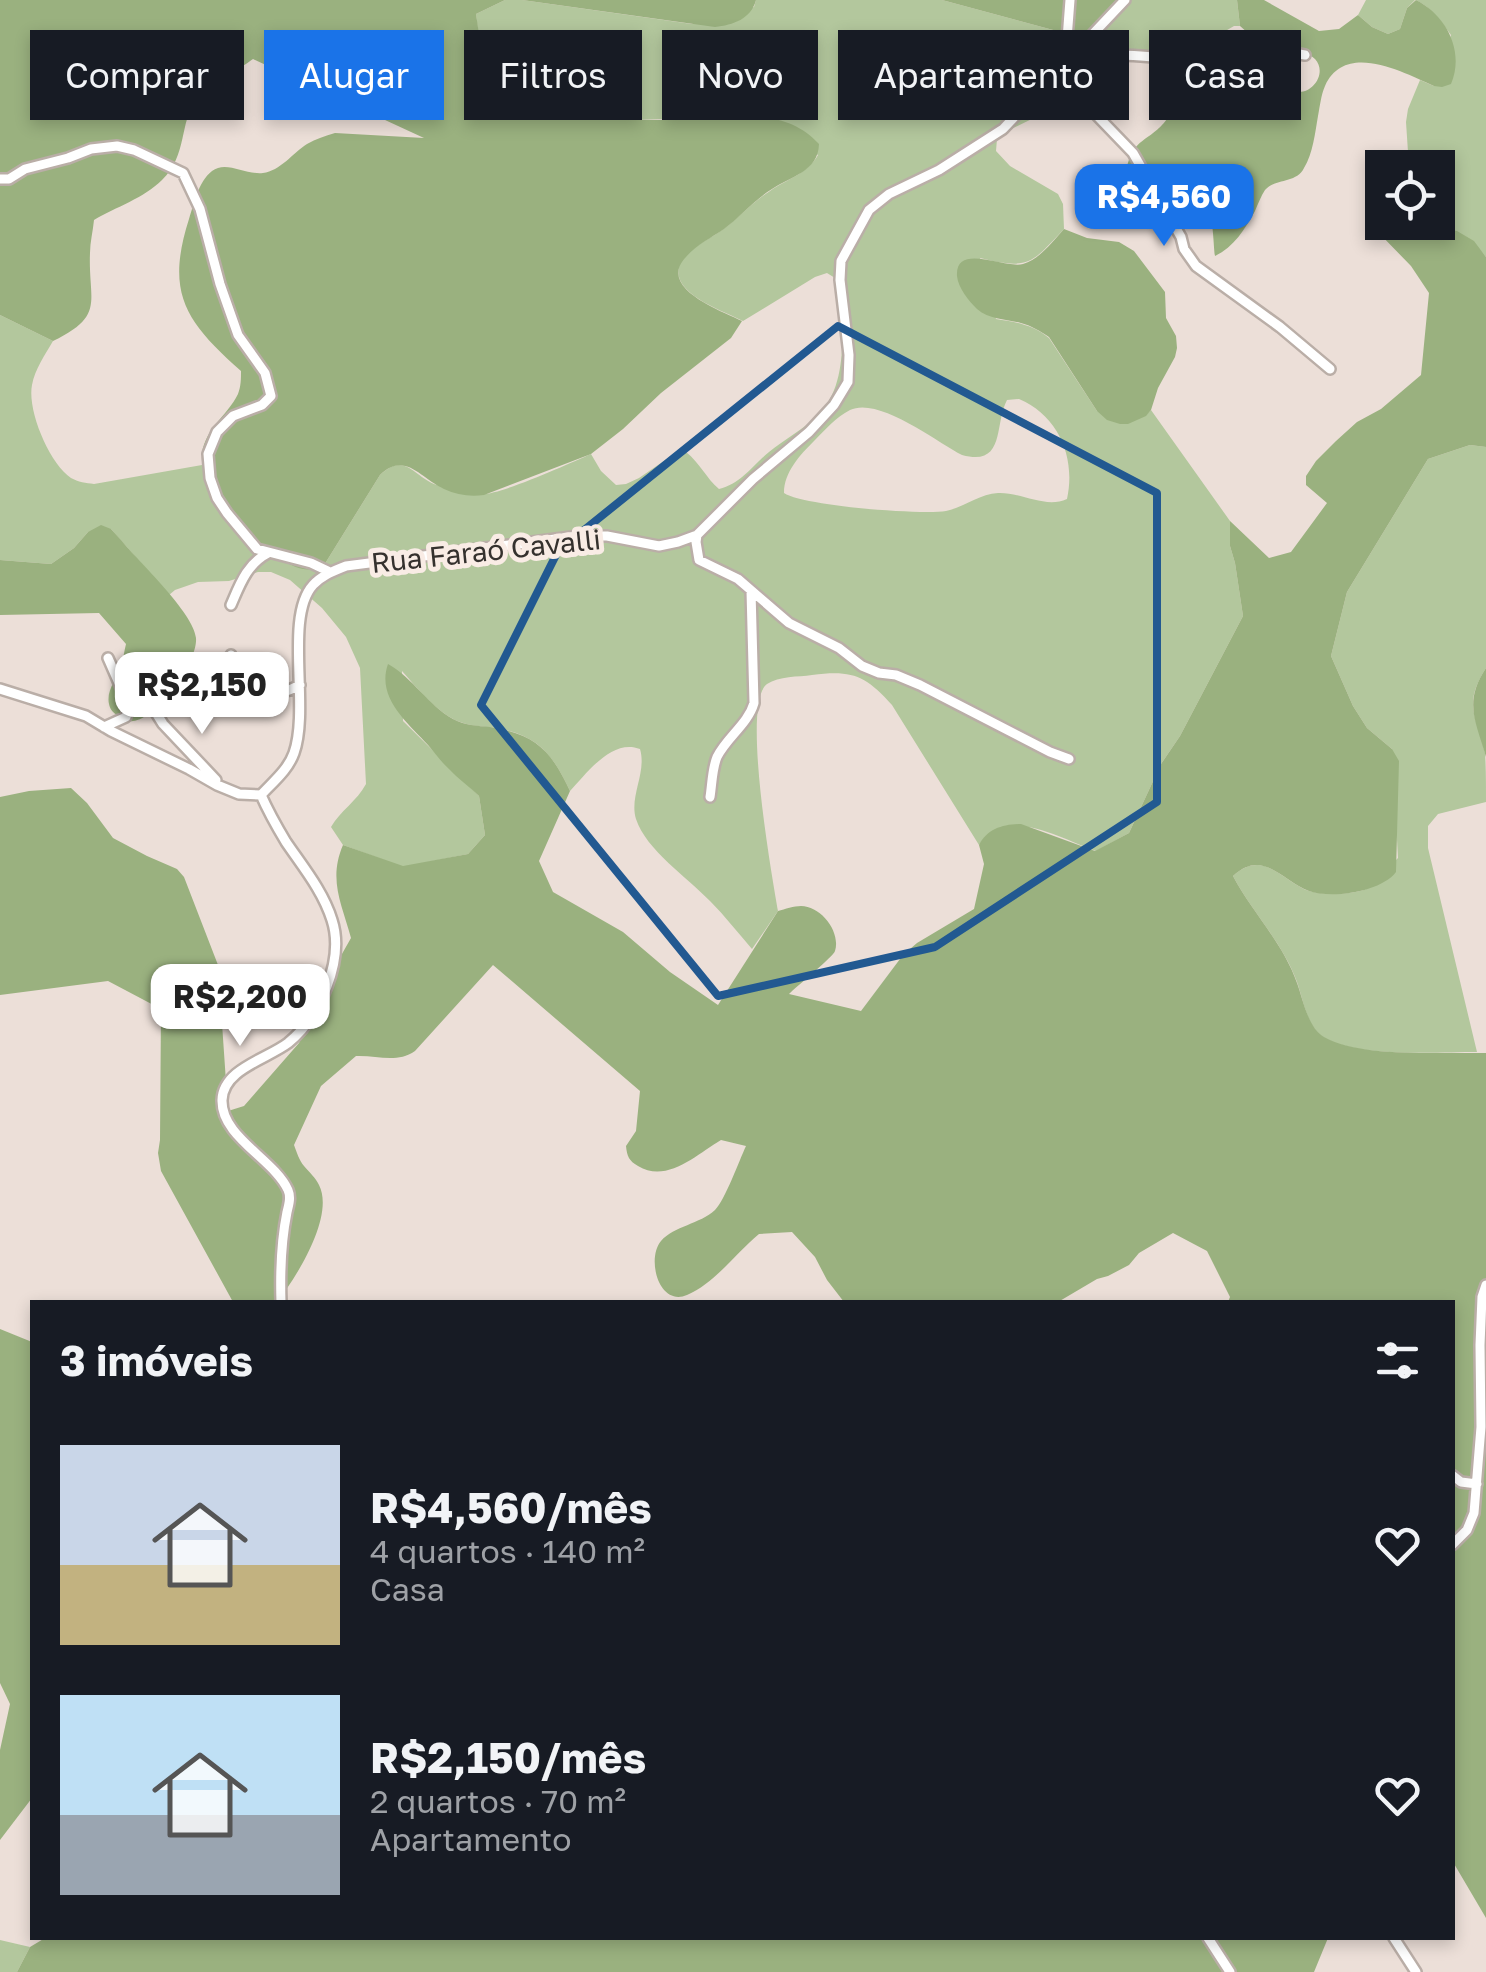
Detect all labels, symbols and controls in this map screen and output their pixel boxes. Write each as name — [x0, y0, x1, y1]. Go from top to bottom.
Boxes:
chip: Comprar — [30, 30, 244, 120]
chip: Alugar — [264, 30, 444, 120]
chip: Filtros — [464, 30, 642, 120]
chip: Novo — [662, 30, 818, 120]
chip: Apartamento — [838, 30, 1129, 120]
chip: Casa — [1149, 30, 1301, 120]
map controls — [1365, 150, 1455, 240]
button: locate — [1365, 150, 1455, 240]
pin: R$4,560 — [1072, 164, 1256, 249]
text: R$4,560 — [1097, 177, 1231, 215]
street label: Rua Faraó Cavalli — [369, 522, 602, 579]
pin: R$2,150 — [110, 652, 294, 737]
text: R$2,150 — [137, 665, 267, 703]
pin: R$2,200 — [148, 964, 332, 1049]
text: R$2,200 — [173, 977, 307, 1015]
icon: filters — [1370, 1333, 1425, 1388]
text: 3 imóveis — [60, 1335, 253, 1385]
text: R$4,560/mês — [370, 1482, 652, 1532]
icon: home — [140, 1485, 260, 1605]
icon: heart — [1370, 1518, 1425, 1573]
text: 4 quartos · 140 m² — [370, 1532, 645, 1570]
text: Casa — [370, 1570, 445, 1608]
text: R$2,150/mês — [370, 1732, 646, 1782]
icon: home — [140, 1735, 260, 1855]
icon: heart — [1370, 1768, 1425, 1823]
text: 2 quartos · 70 m² — [370, 1782, 626, 1820]
text: Apartamento — [370, 1820, 571, 1858]

